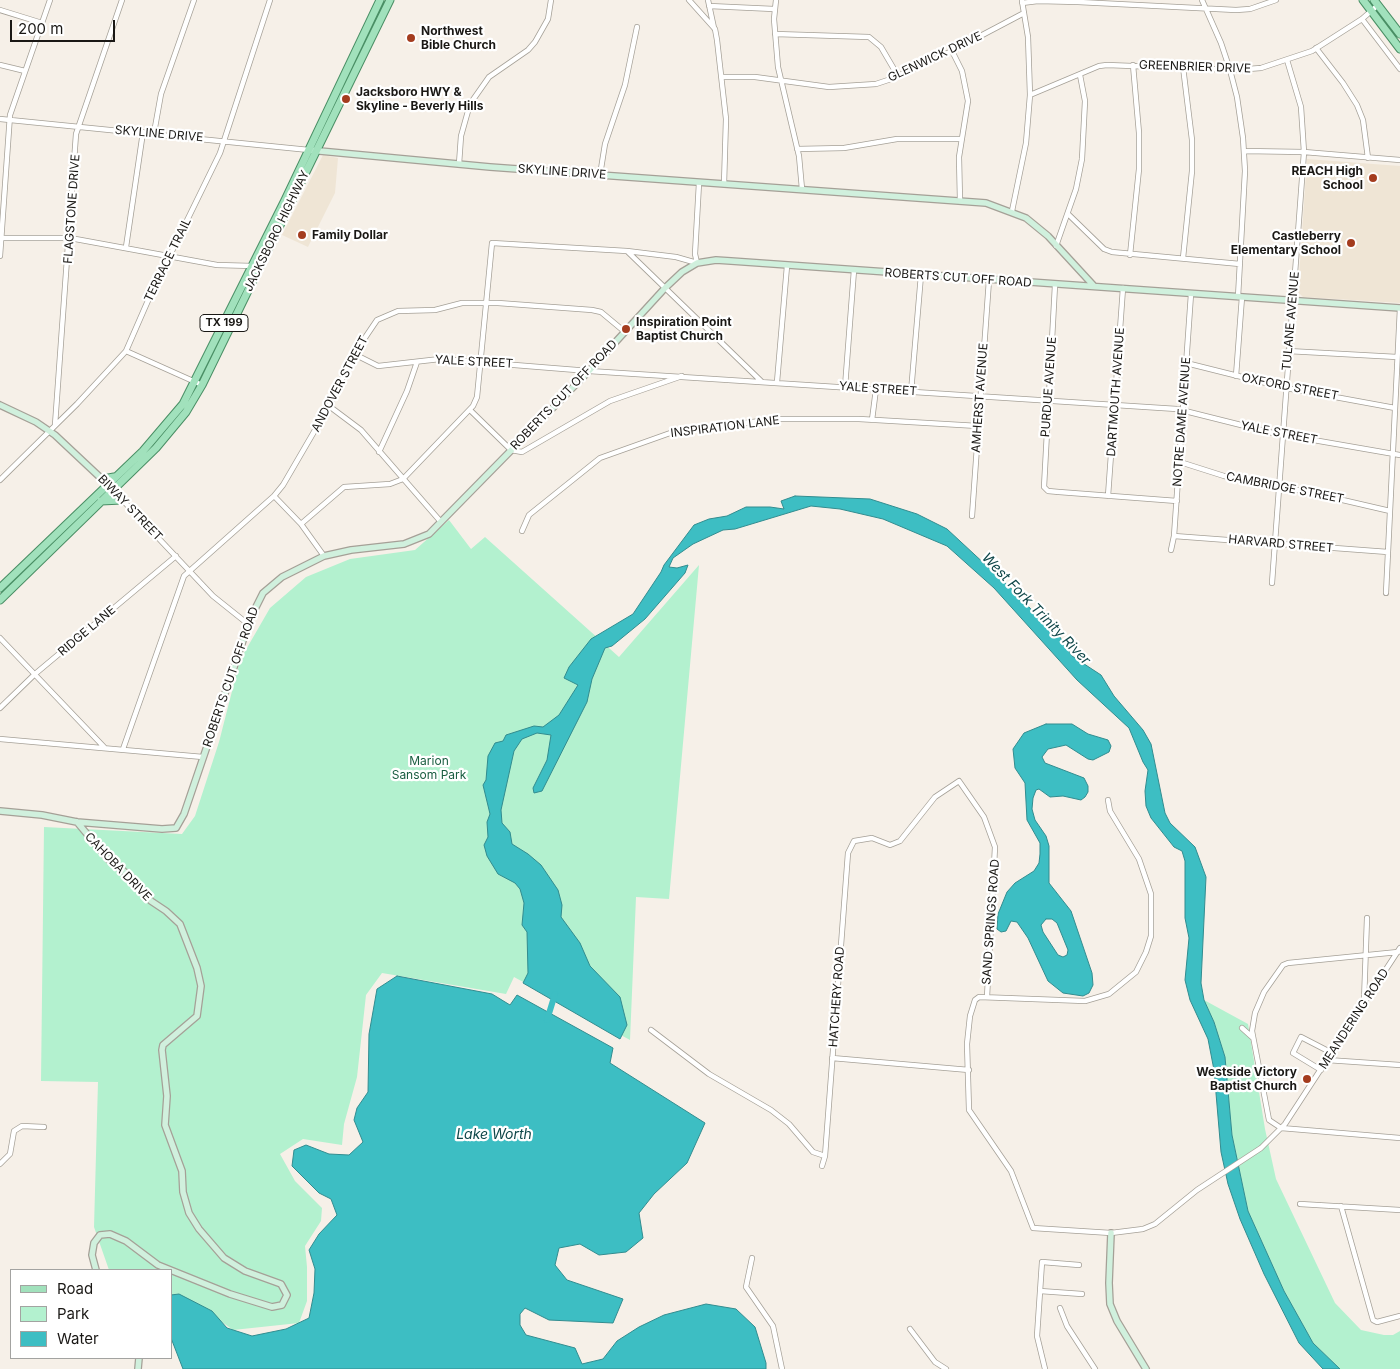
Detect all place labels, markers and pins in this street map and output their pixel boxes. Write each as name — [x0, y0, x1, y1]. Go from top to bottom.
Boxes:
place label: Northwest Bible Church — [421, 24, 496, 52]
marker: Northwest Bible Church — [405, 32, 417, 44]
place label: Jacksboro HWY & Skyline - Beverly Hills — [356, 85, 484, 113]
marker: Jacksboro HWY & Skyline - Beverly Hills — [340, 93, 352, 105]
place label: REACH High School — [1291, 164, 1363, 192]
marker: REACH High School — [1367, 172, 1379, 184]
place label: Family Dollar — [312, 228, 388, 242]
marker: Family Dollar — [296, 229, 308, 241]
place label: Castleberry Elementary School — [1231, 229, 1341, 257]
marker: Castleberry Elementary School — [1345, 237, 1357, 249]
place label: Inspiration Point Baptist Church — [636, 315, 732, 343]
marker: Inspiration Point Baptist Church — [620, 323, 632, 335]
place label: Westside Victory Baptist Church — [1196, 1065, 1297, 1093]
marker: Westside Victory Baptist Church — [1301, 1073, 1313, 1085]

